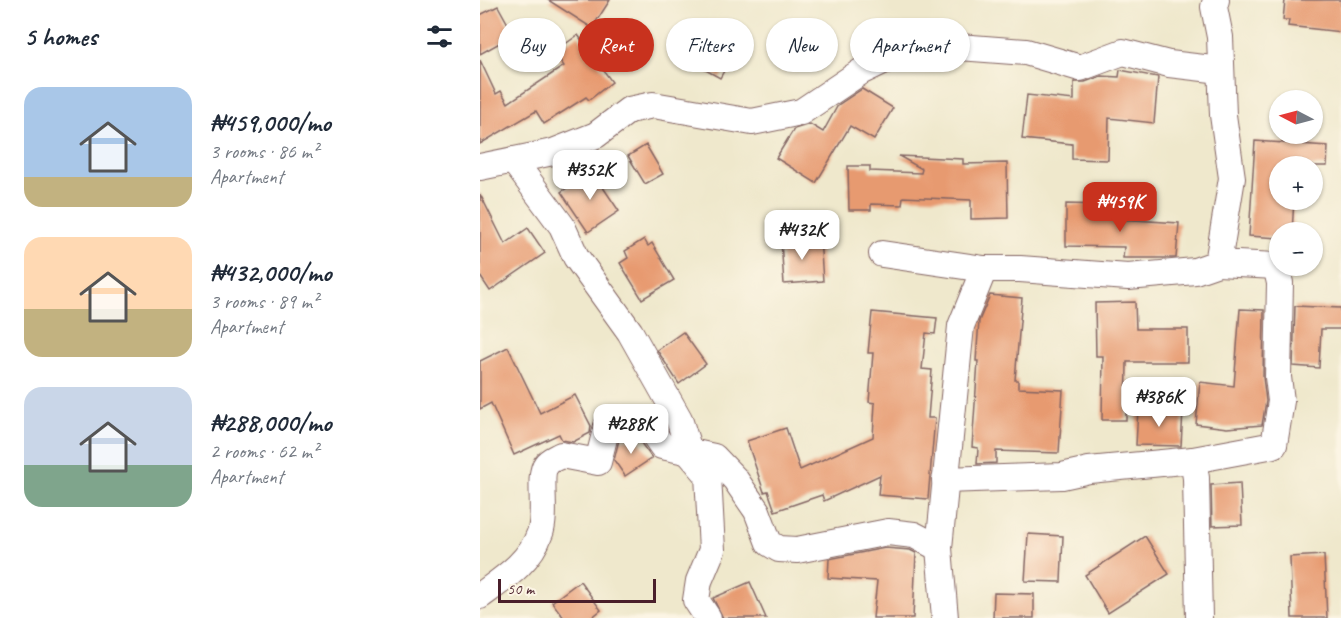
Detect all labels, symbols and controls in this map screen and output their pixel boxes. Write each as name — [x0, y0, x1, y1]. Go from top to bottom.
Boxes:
chip: Buy — [498, 18, 566, 72]
chip: Rent — [578, 18, 654, 72]
chip: Filters — [666, 18, 754, 72]
chip: New — [766, 18, 838, 72]
chip: Apartment — [850, 18, 970, 72]
text: 5 homes — [24, 20, 97, 53]
icon: filters — [423, 20, 456, 53]
north arrow — [1269, 90, 1323, 144]
map controls — [1269, 90, 1323, 276]
text: ₦459,000/mo — [210, 106, 331, 139]
icon: home — [72, 111, 144, 183]
text: 3 rooms · 86 m² — [210, 139, 318, 164]
pin: ₦352K — [548, 150, 632, 201]
button: + — [1269, 156, 1323, 210]
text: ₦352K — [567, 157, 613, 182]
text: Apartment — [210, 164, 283, 189]
pin: ₦459K — [1078, 182, 1162, 233]
text: ₦459K — [1097, 189, 1143, 214]
pin: ₦432K — [760, 210, 844, 261]
text: ₦432K — [778, 217, 826, 242]
button: − — [1269, 222, 1323, 276]
text: ₦432,000/mo — [210, 256, 332, 289]
icon: home — [72, 261, 144, 333]
text: 3 rooms · 89 m² — [210, 289, 318, 314]
text: Apartment — [210, 314, 283, 339]
pin: ₦386K — [1117, 377, 1201, 428]
text: ₦386K — [1135, 384, 1183, 409]
pin: ₦288K — [589, 404, 673, 455]
text: ₦288,000/mo — [210, 406, 332, 439]
icon: home — [72, 411, 144, 483]
text: ₦288K — [607, 411, 655, 436]
text: 2 rooms · 62 m² — [210, 439, 318, 464]
text: Apartment — [210, 464, 283, 489]
scale bar — [498, 576, 656, 604]
text: 50 m — [507, 579, 534, 599]

